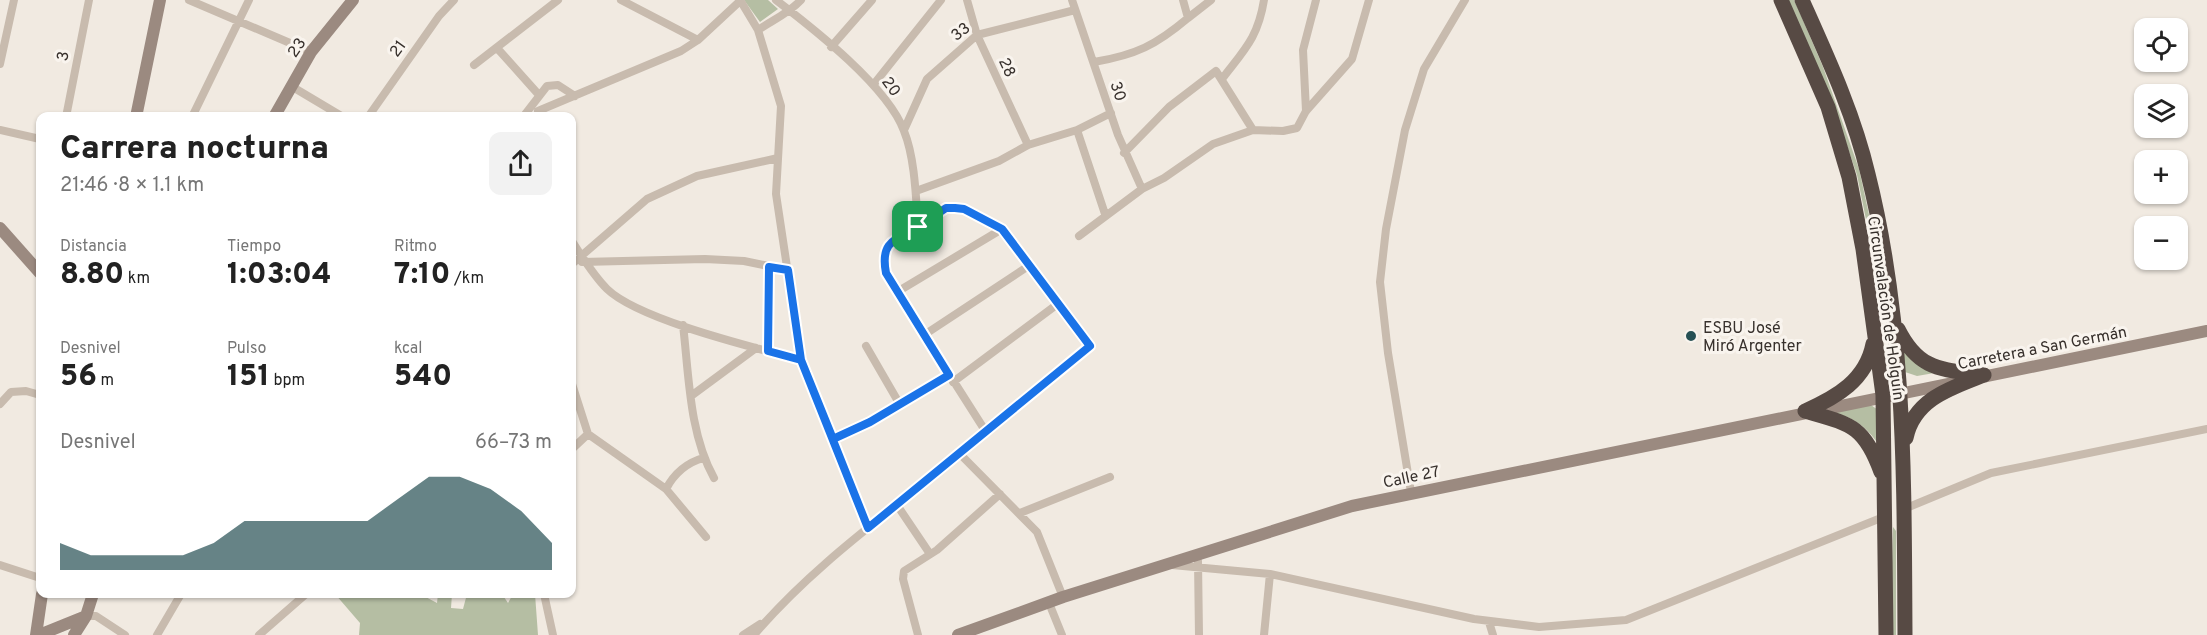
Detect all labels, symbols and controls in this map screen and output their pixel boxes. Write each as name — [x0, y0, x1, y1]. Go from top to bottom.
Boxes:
map controls — [2134, 18, 2188, 270]
button: locate — [2134, 18, 2188, 72]
street label: 33 — [947, 19, 975, 46]
street label: 23 — [284, 34, 311, 62]
street label: 21 — [386, 37, 411, 61]
street label: 3 — [53, 50, 75, 63]
street label: 28 — [993, 55, 1019, 81]
street label: 20 — [876, 73, 904, 101]
street label: 30 — [1105, 79, 1130, 104]
button: layers — [2134, 84, 2188, 138]
text: Carrera nocturna — [60, 129, 329, 171]
button: share — [489, 132, 552, 195]
button: + — [2134, 150, 2188, 204]
text: 21:46 · 8 × 1.1 km — [60, 173, 204, 199]
pin — [892, 201, 943, 252]
icon: arrive — [901, 210, 934, 243]
street label: Circunvalación de Holguín — [1862, 215, 1908, 402]
button: − — [2134, 216, 2188, 270]
text: Distancia — [60, 237, 127, 257]
text: Tiempo — [227, 237, 281, 257]
text: Ritmo — [394, 237, 437, 257]
text: 8.80 — [60, 257, 124, 294]
text: 1:03:04 — [227, 257, 331, 294]
text: 7:10 — [394, 257, 450, 294]
text: km — [124, 269, 150, 289]
text: /km — [450, 269, 484, 289]
place label: ESBU José Miró Argenter — [1703, 319, 1802, 357]
street label: Carretera a San Germán — [1956, 323, 2129, 375]
marker: ESBU José Miró Argenter — [1684, 329, 1698, 343]
text: Desnivel — [60, 339, 121, 359]
text: Pulso — [227, 339, 266, 359]
text: kcal — [394, 339, 422, 359]
text: 56 — [60, 359, 97, 396]
text: 151 — [227, 359, 270, 396]
text: 540 — [394, 359, 452, 396]
text: m — [97, 371, 114, 391]
text: bpm — [270, 371, 305, 391]
text: Desnivel — [60, 430, 136, 456]
text: 66–73 m — [475, 430, 552, 456]
street label: Calle 27 — [1381, 462, 1442, 494]

